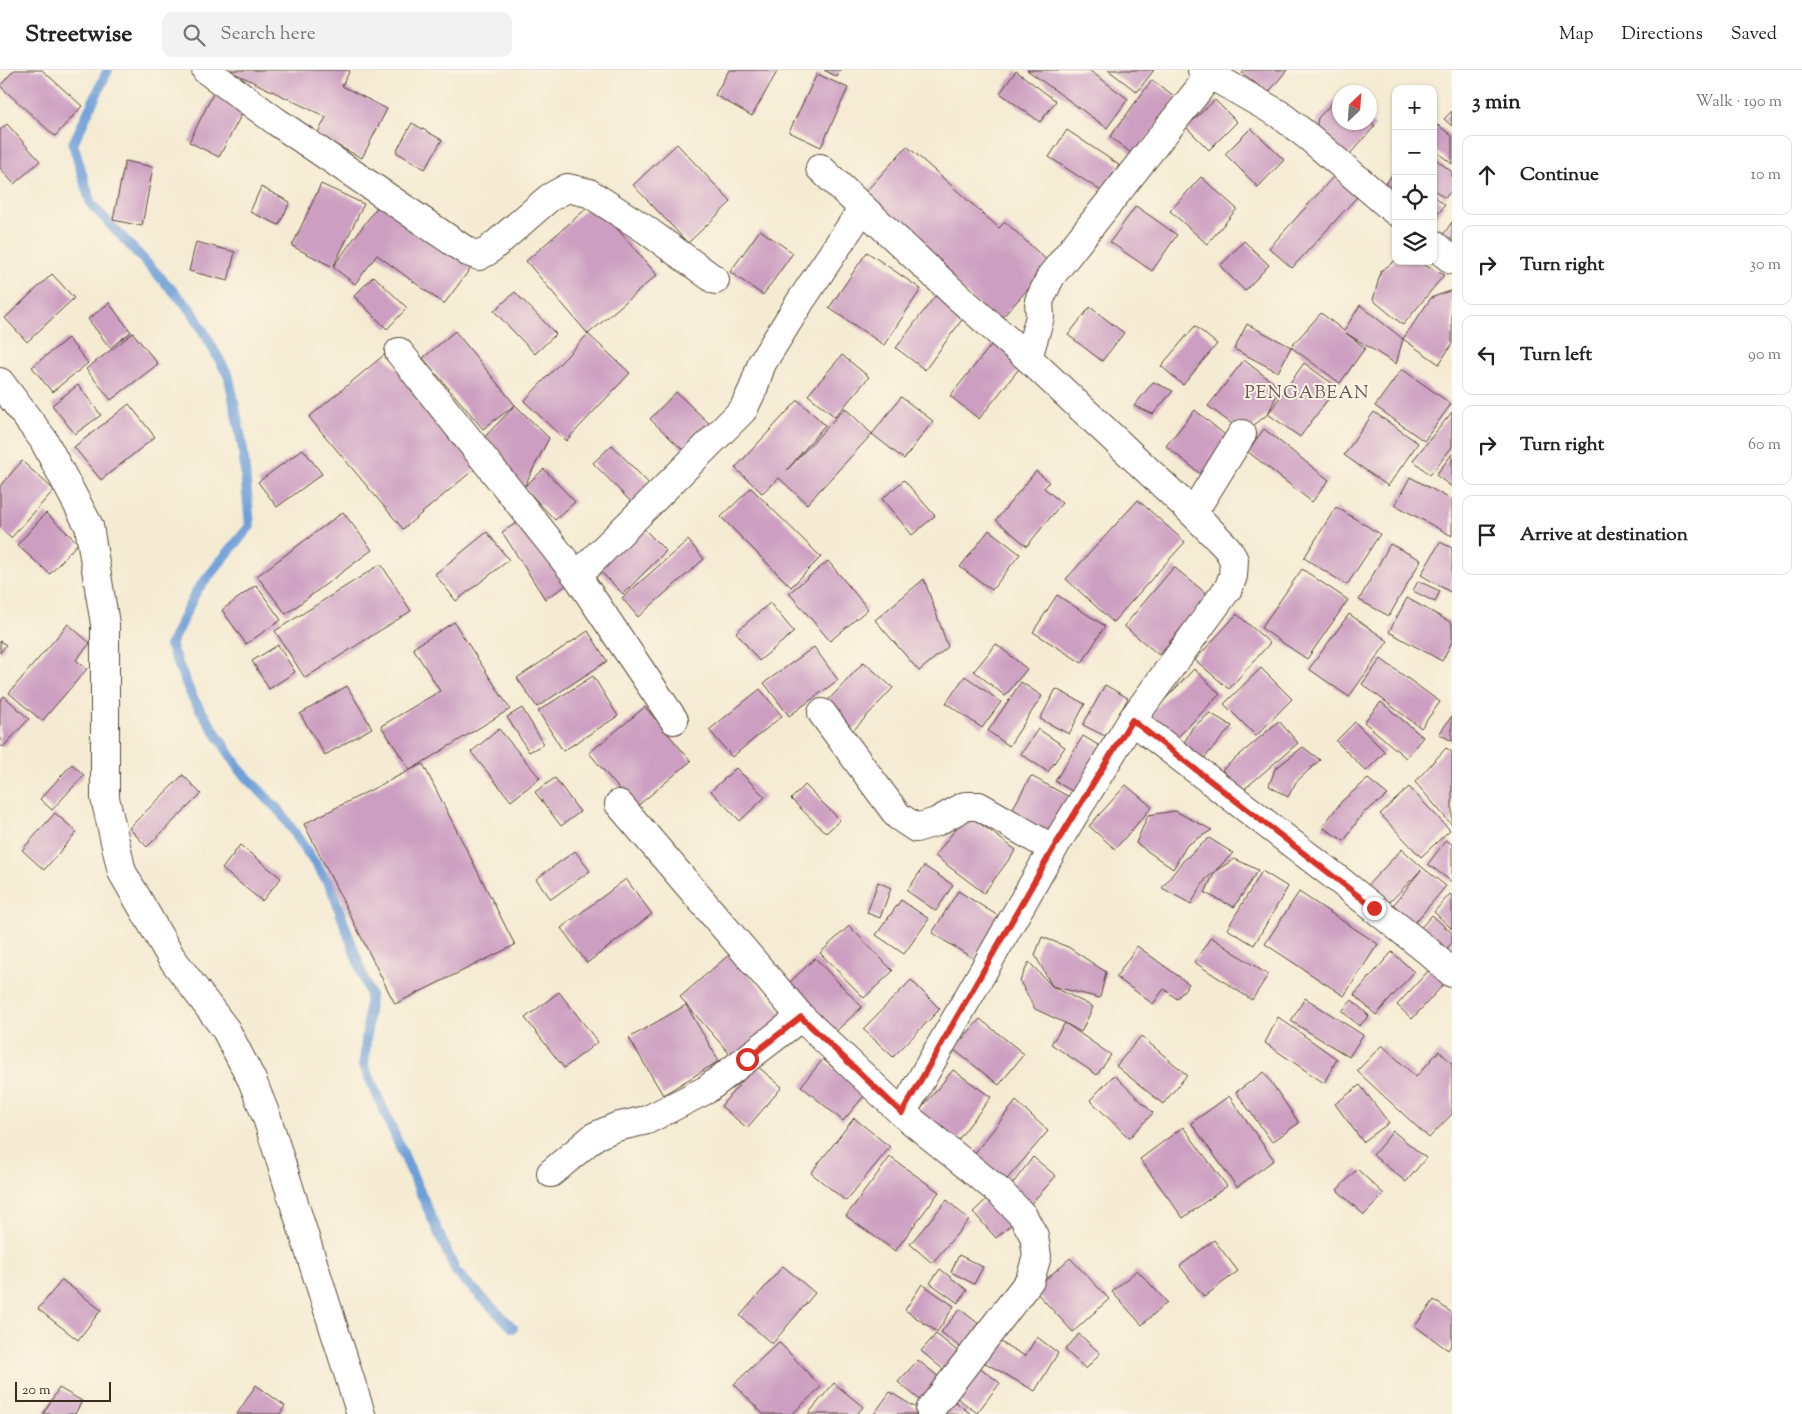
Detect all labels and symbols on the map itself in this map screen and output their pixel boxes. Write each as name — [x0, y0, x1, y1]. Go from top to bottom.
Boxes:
north arrow — [1332, 85, 1377, 130]
district label: PENGABEAN — [1245, 381, 1369, 407]
route end — [1363, 897, 1386, 920]
route start — [736, 1048, 759, 1071]
scale bar — [15, 1379, 111, 1402]

